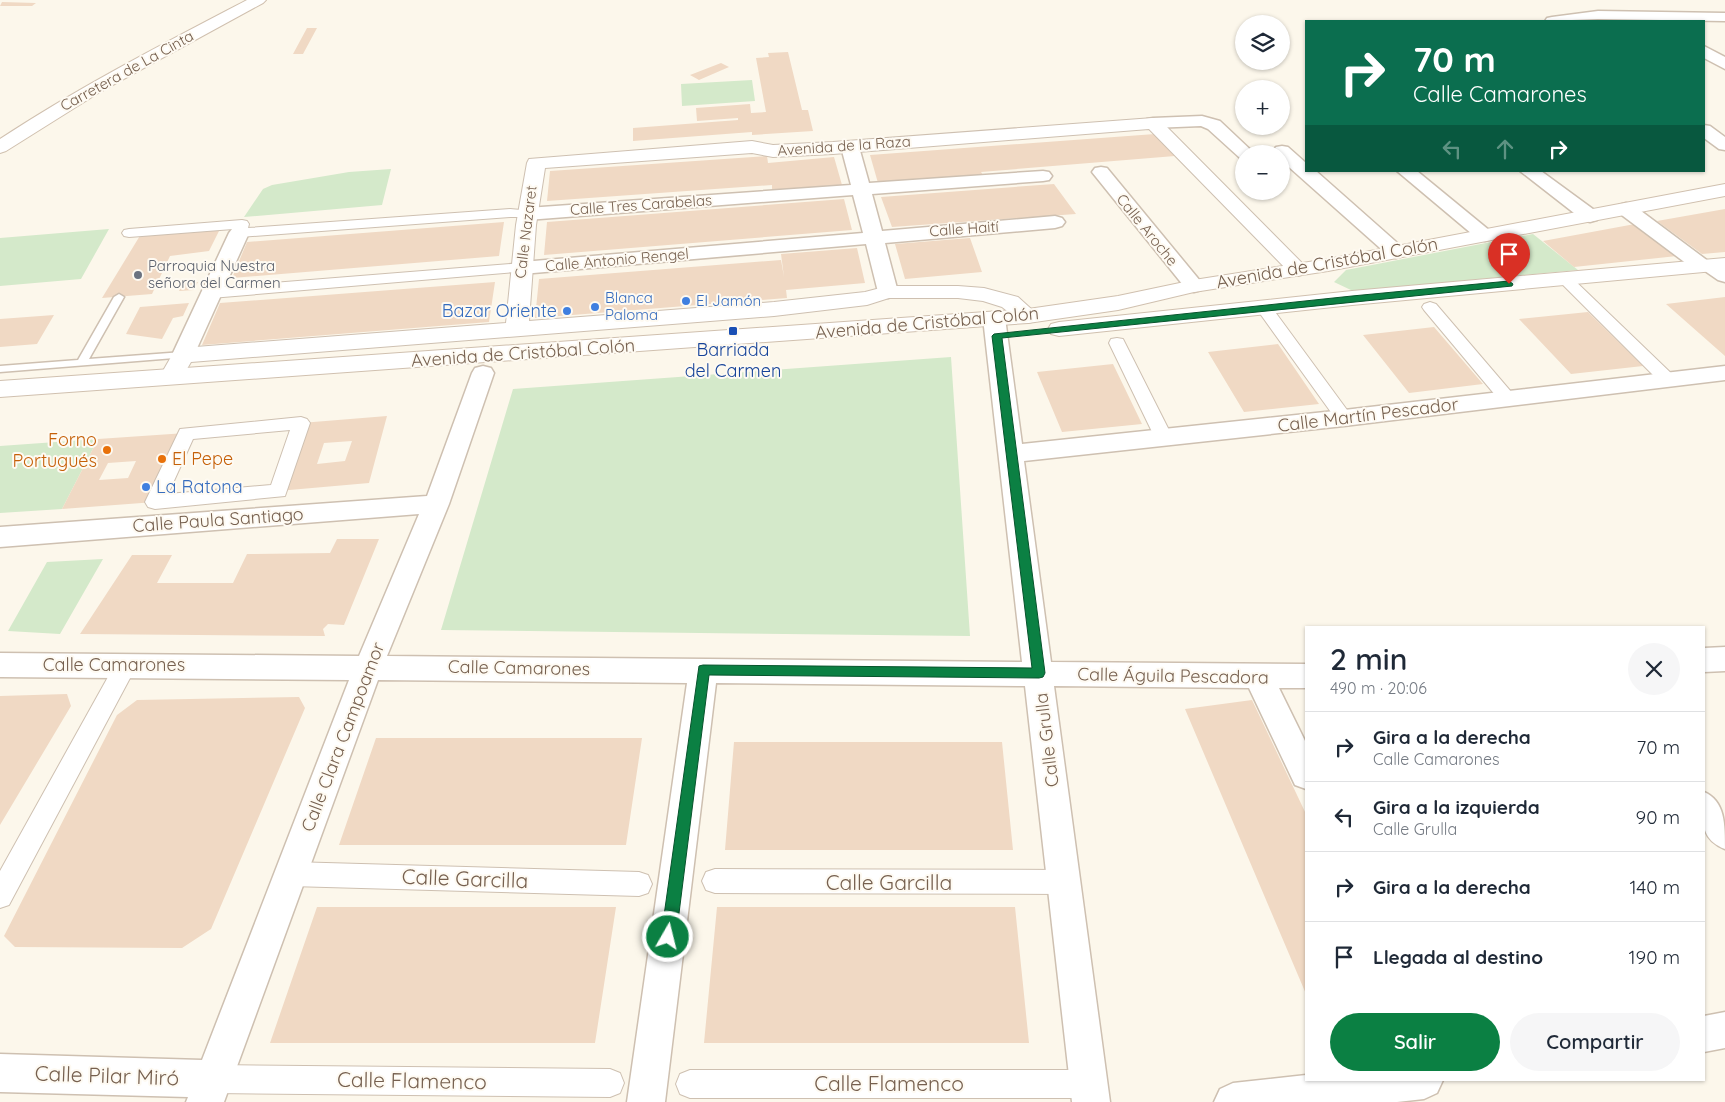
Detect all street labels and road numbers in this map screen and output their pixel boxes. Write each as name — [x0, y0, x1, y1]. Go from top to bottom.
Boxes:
street label: Carretera de La Cinta — [57, 26, 197, 115]
street label: Avenida de la Raza — [777, 131, 911, 160]
street label: Calle Nazaret — [510, 184, 541, 279]
street label: Calle Tres Carabelas — [569, 190, 713, 219]
street label: Calle Aroche — [1113, 190, 1182, 270]
street label: Calle Haití — [929, 217, 1000, 240]
street label: Avenida de Cristóbal Colón — [1214, 232, 1440, 293]
street label: Calle Antonio Rengel — [545, 244, 689, 275]
street label: Avenida de Cristóbal Colón — [814, 301, 1040, 344]
street label: Avenida de Cristóbal Colón — [410, 333, 636, 372]
street label: Calle Martín Pescador — [1276, 392, 1460, 437]
street label: Calle Paula Santiago — [132, 502, 304, 537]
street label: Calle Clara Campoamor — [296, 639, 389, 835]
street label: Calle Camarones — [43, 653, 185, 676]
street label: Calle Camarones — [448, 655, 590, 680]
street label: Calle Águila Pescadora — [1077, 662, 1269, 689]
street label: Calle Grulla — [1029, 692, 1064, 788]
street label: Calle Garcilla — [401, 863, 529, 893]
street label: Calle Garcilla — [826, 869, 952, 895]
street label: Calle Pilar Miró — [34, 1059, 180, 1091]
street label: Calle Flamenco — [337, 1066, 487, 1094]
street label: Calle Flamenco — [814, 1070, 964, 1096]

